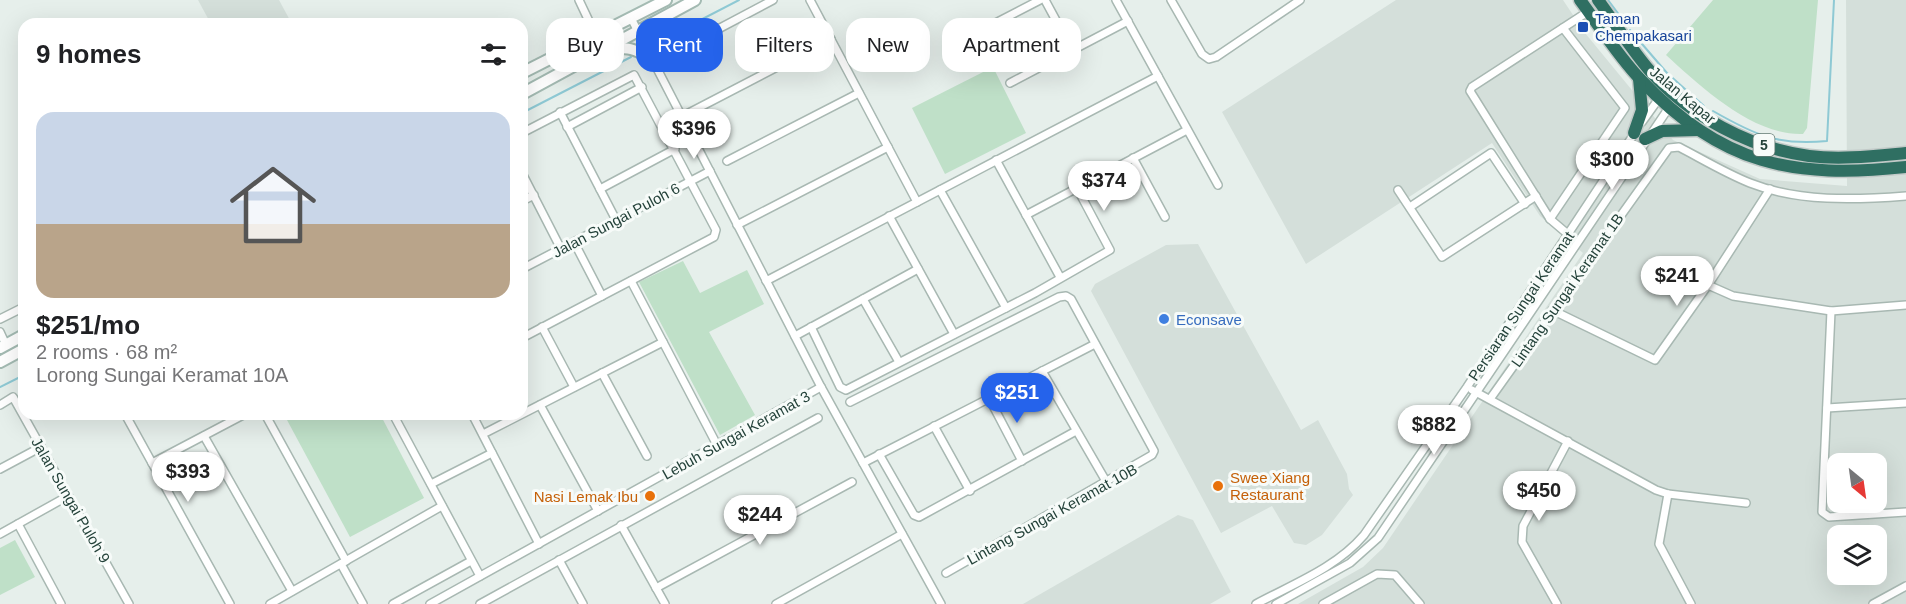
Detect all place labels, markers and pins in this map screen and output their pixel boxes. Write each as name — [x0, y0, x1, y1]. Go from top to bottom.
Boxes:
place label: Taman Chempakasari — [1595, 10, 1692, 44]
marker: Taman Chempakasari — [1576, 20, 1590, 34]
pin: $396 — [658, 109, 730, 160]
pin: $300 — [1576, 140, 1648, 191]
pin: $374 — [1068, 161, 1140, 212]
pin: $241 — [1641, 256, 1713, 307]
place label: Econsave — [1176, 311, 1242, 328]
marker: Econsave — [1157, 312, 1171, 326]
pin: $251 — [981, 373, 1053, 424]
pin: $882 — [1398, 405, 1470, 456]
pin: $393 — [152, 452, 224, 503]
place label: Swee Xiang Restaurant — [1230, 469, 1310, 503]
pin: $450 — [1503, 471, 1575, 522]
marker: Swee Xiang Restaurant — [1211, 479, 1225, 493]
place label: Nasi Lemak Ibu — [534, 488, 638, 505]
marker: Nasi Lemak Ibu — [643, 489, 657, 503]
pin: $244 — [724, 495, 796, 546]

